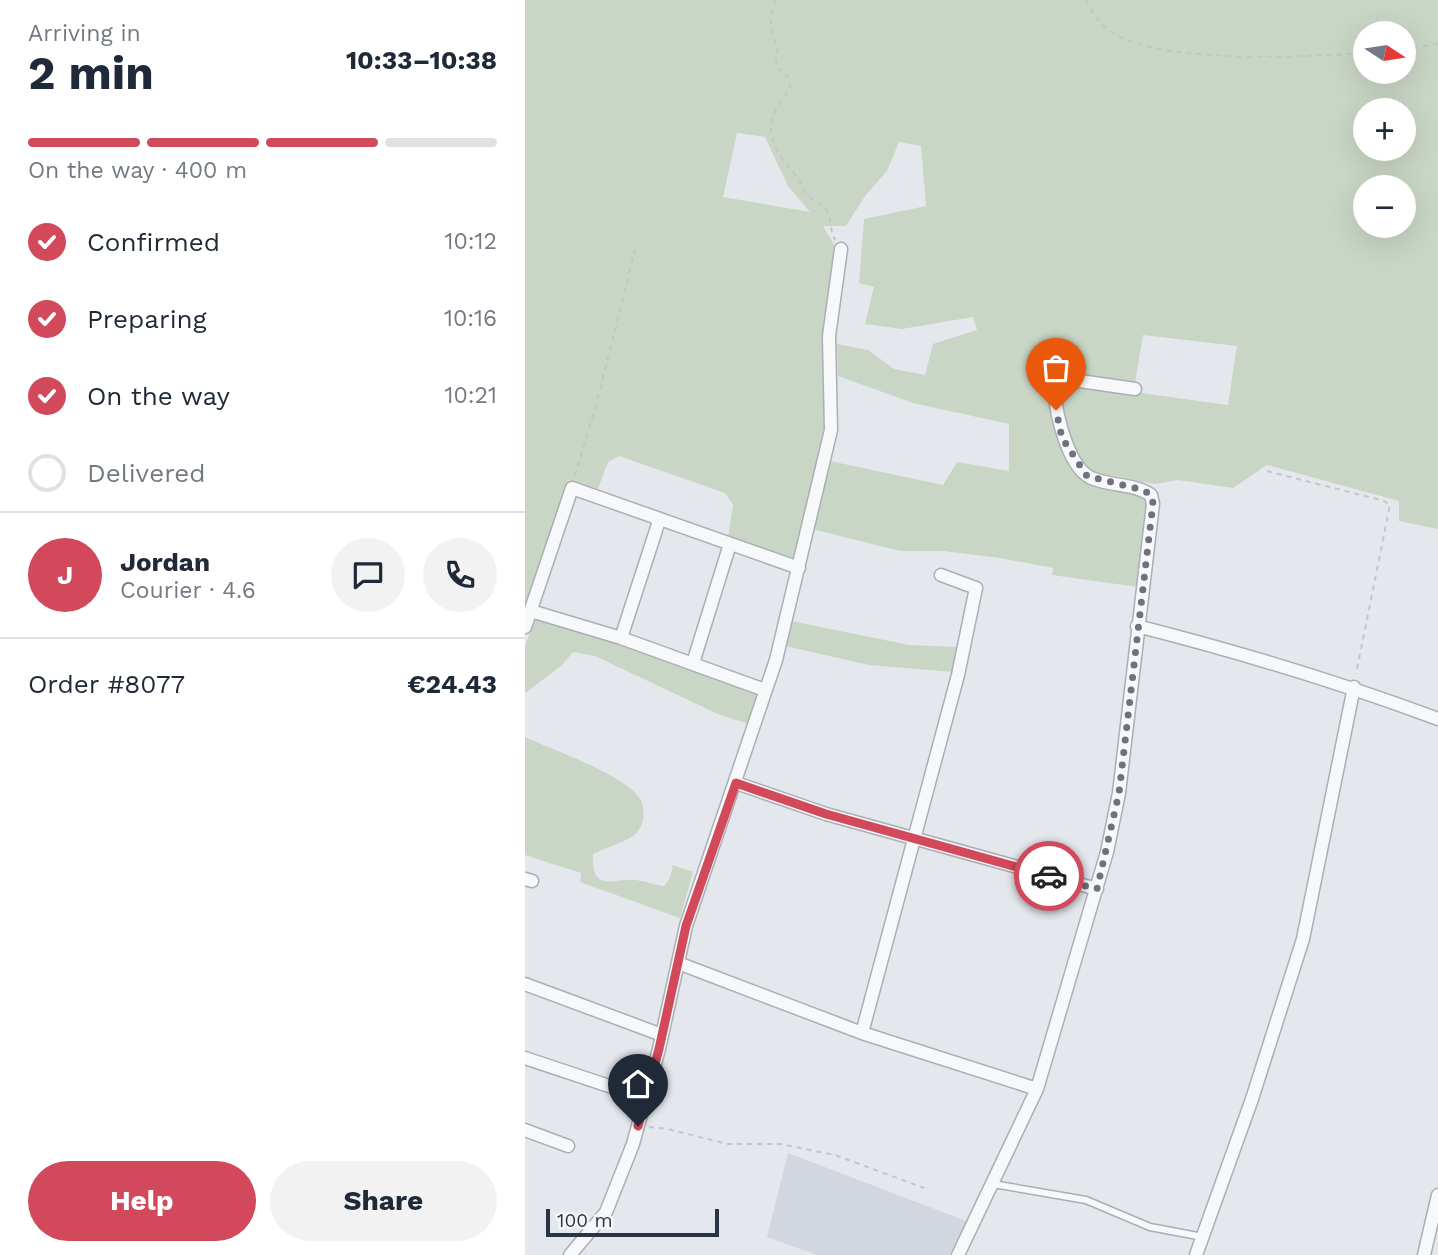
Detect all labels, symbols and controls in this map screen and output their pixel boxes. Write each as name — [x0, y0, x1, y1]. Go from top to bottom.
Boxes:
text: Arriving in — [28, 20, 141, 47]
north arrow — [1353, 21, 1416, 84]
map controls — [1353, 21, 1416, 238]
text: 10:33–10:38 — [346, 45, 497, 75]
text: 2 min — [28, 46, 154, 100]
button: + — [1353, 98, 1416, 161]
text: On the way · 400 m — [28, 157, 247, 184]
button: − — [1353, 175, 1416, 238]
icon: check — [28, 223, 66, 261]
text: Confirmed — [87, 227, 220, 257]
text: 10:12 — [445, 228, 497, 255]
icon: check — [28, 300, 66, 338]
text: Preparing — [87, 304, 207, 334]
text: 10:16 — [444, 305, 497, 332]
pin — [1026, 338, 1086, 410]
icon: bag — [1037, 349, 1075, 387]
icon: check — [28, 377, 66, 415]
text: On the way — [87, 381, 230, 411]
text: 10:21 — [445, 382, 497, 409]
text: Delivered — [87, 458, 206, 488]
button: chat — [331, 538, 405, 612]
button: phone — [423, 538, 497, 612]
text: Jordan — [120, 547, 210, 577]
text: J — [57, 560, 73, 590]
text: Courier · 4.6 — [120, 577, 256, 604]
text: Order #8077 — [28, 669, 185, 699]
text: €24.43 — [407, 669, 497, 699]
courier — [1014, 841, 1084, 911]
icon: car — [1030, 857, 1068, 895]
pin — [608, 1054, 668, 1126]
icon: home — [619, 1065, 657, 1103]
button: Help — [28, 1161, 256, 1241]
button: Share — [270, 1161, 497, 1241]
scale bar — [546, 1206, 719, 1238]
text: 100 m — [557, 1209, 613, 1232]

